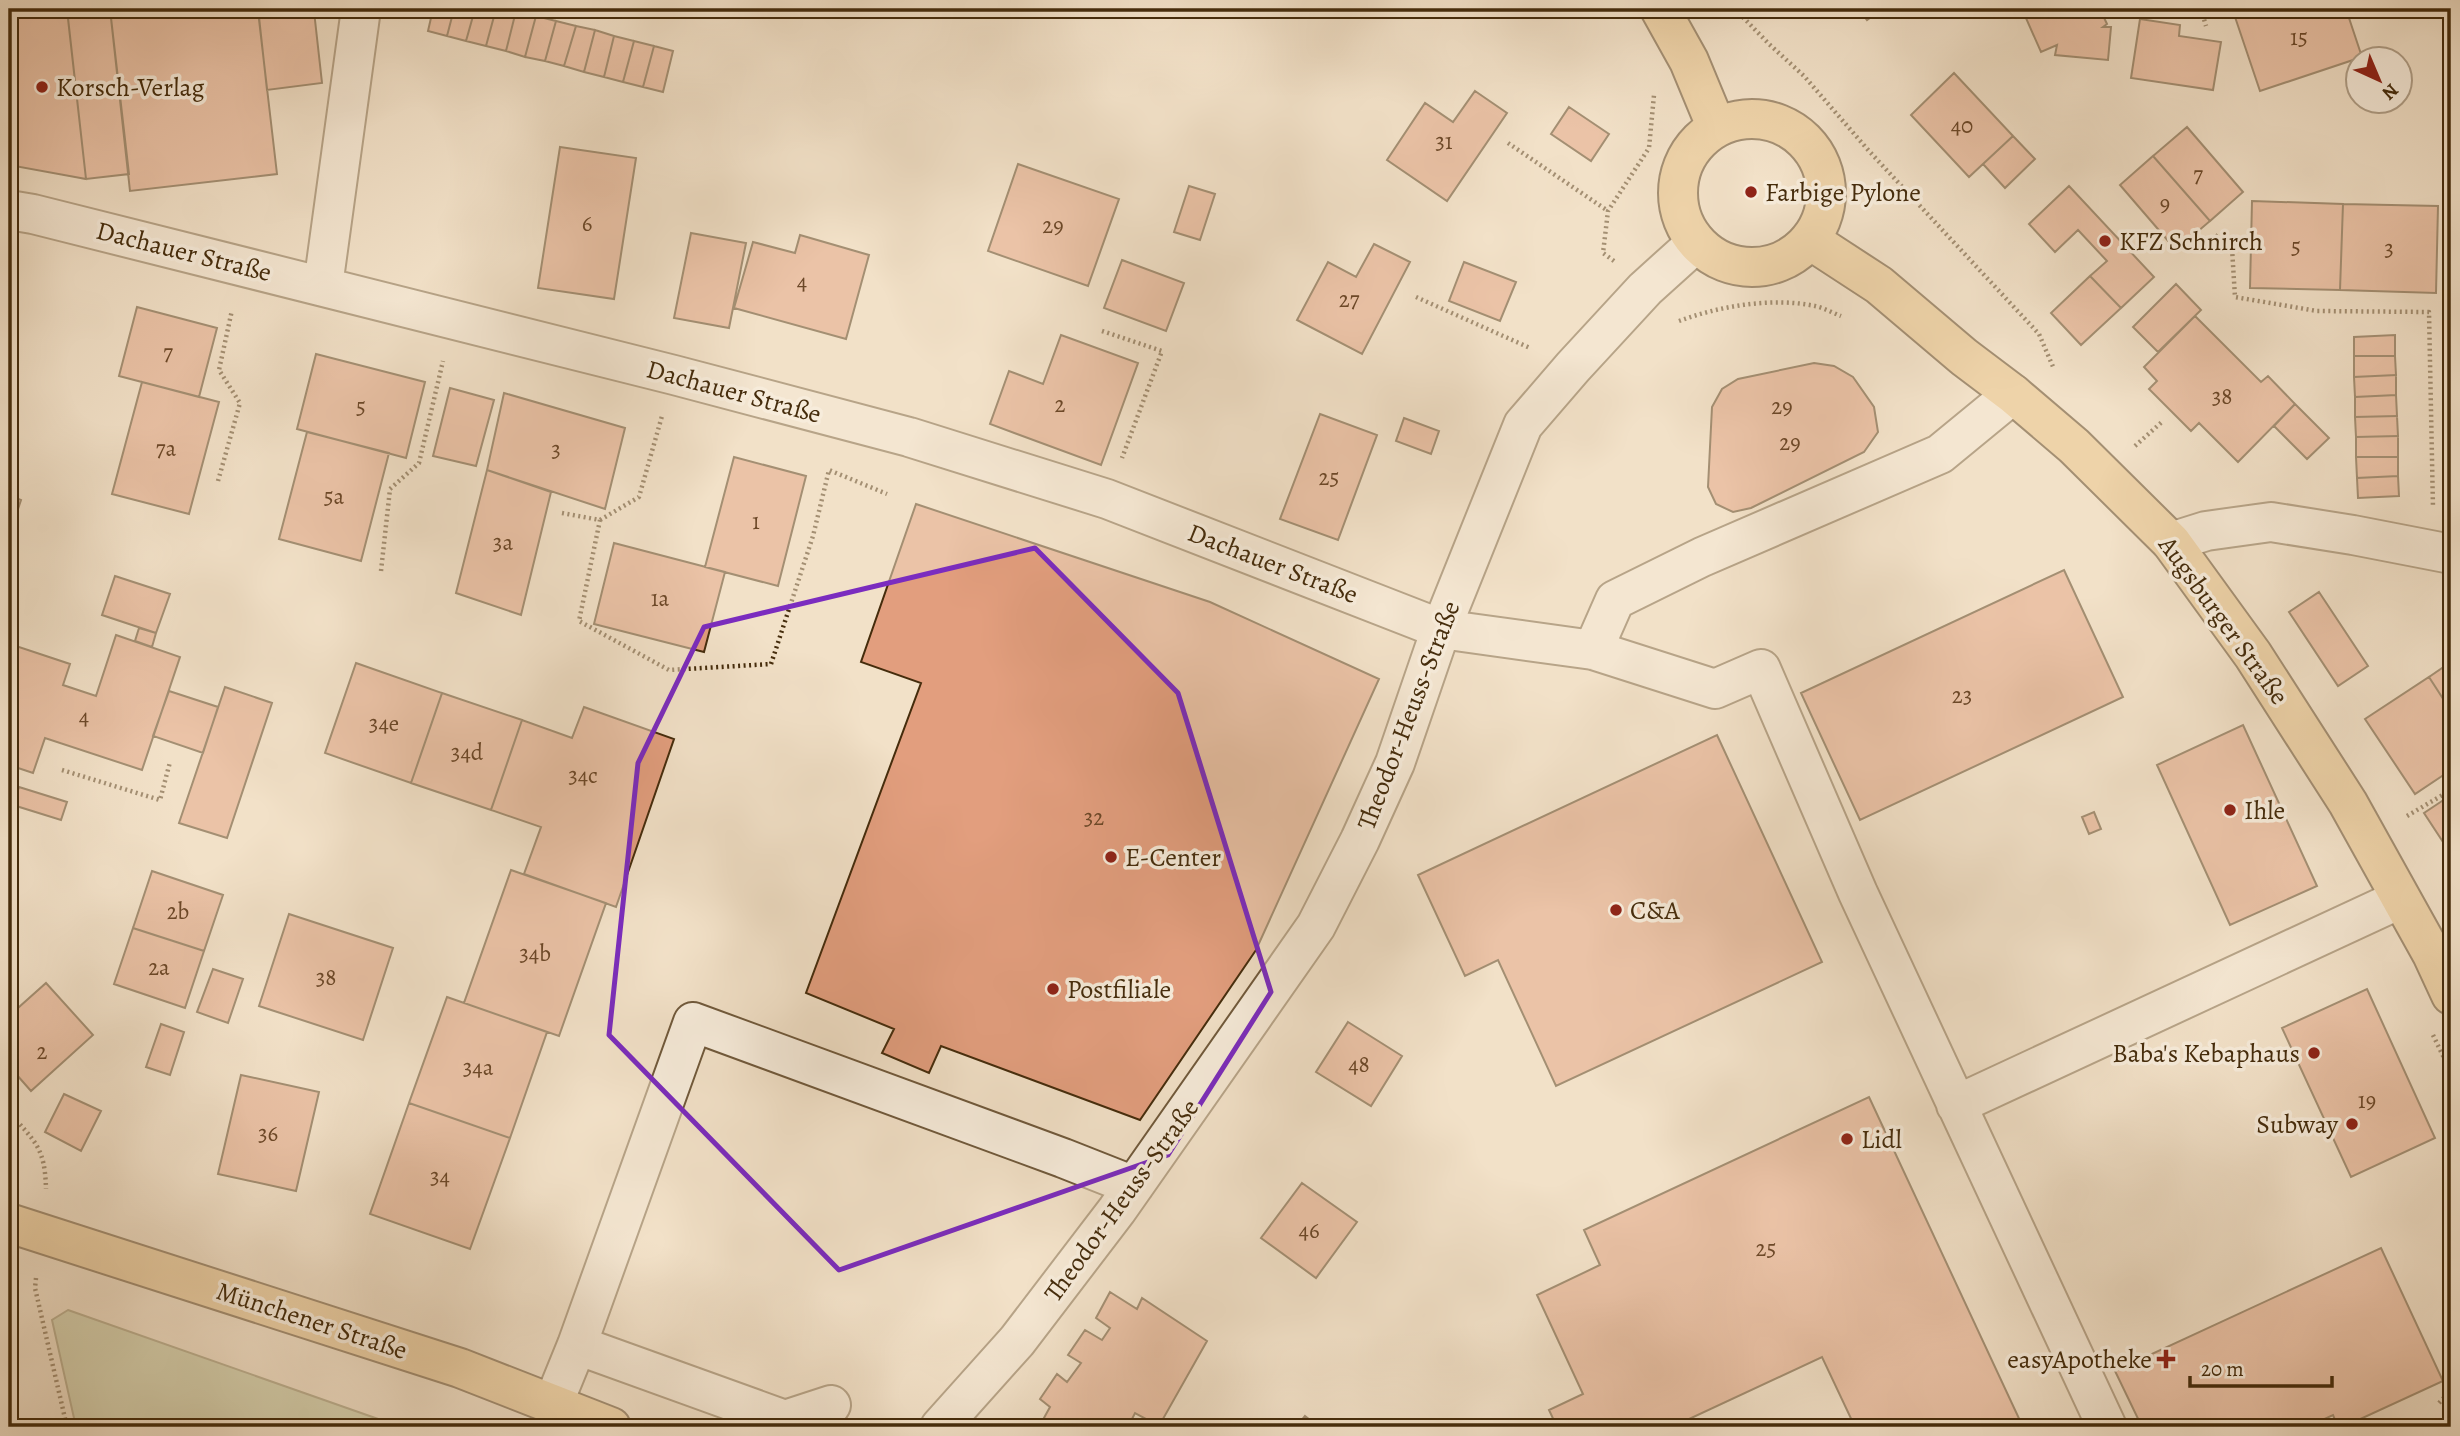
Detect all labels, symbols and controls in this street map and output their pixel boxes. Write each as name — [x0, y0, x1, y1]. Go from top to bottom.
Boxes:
house number: 15 — [2290, 22, 2308, 53]
north arrow — [2344, 46, 2414, 116]
place label: Korsch-Verlag — [56, 70, 205, 105]
text: N — [2376, 77, 2404, 106]
marker: Korsch-Verlag — [34, 79, 50, 95]
house number: 40 — [1951, 110, 1973, 141]
house number: 31 — [1435, 126, 1453, 157]
house number: 7 — [2193, 159, 2203, 190]
place label: Farbige Pylone — [1765, 175, 1921, 210]
marker: Farbige Pylone — [1743, 184, 1759, 200]
house number: 9 — [2160, 188, 2170, 219]
house number: 6 — [582, 208, 592, 239]
house number: 29 — [1042, 210, 1064, 241]
street label: Dachauer Straße — [93, 213, 275, 290]
place label: KFZ Schnirch — [2119, 224, 2263, 259]
house number: 5 — [2291, 231, 2301, 262]
marker: KFZ Schnirch — [2097, 233, 2113, 249]
house number: 3 — [2384, 233, 2394, 264]
house number: 4 — [797, 266, 807, 297]
house number: 27 — [1339, 284, 1360, 315]
house number: 7 — [163, 337, 173, 368]
street label: Dachauer Straße — [643, 351, 825, 432]
house number: 38 — [2212, 381, 2232, 412]
house number: 2 — [1055, 389, 1066, 420]
house number: 5 — [356, 391, 366, 422]
house number: 29 — [1771, 391, 1793, 422]
house number: 29 — [1779, 427, 1801, 458]
house number: 7a — [156, 433, 176, 464]
house number: 3 — [551, 434, 561, 465]
house number: 25 — [1319, 462, 1339, 493]
house number: 5a — [324, 481, 345, 512]
house number: 1 — [752, 506, 760, 537]
street label: Dachauer Straße — [1183, 515, 1363, 612]
house number: 3a — [493, 527, 513, 558]
street label: Augsburger Straße — [2150, 528, 2297, 712]
house number: 1a — [651, 583, 670, 614]
street label: Theodor-Heuss-Straße — [1349, 596, 1468, 835]
house number: 23 — [1952, 680, 1972, 711]
house number: 4 — [79, 701, 89, 732]
house number: 34e — [369, 708, 399, 739]
house number: 34d — [451, 737, 484, 768]
house number: 34c — [568, 760, 598, 791]
place label: Ihle — [2244, 793, 2285, 828]
house number: 32 — [1084, 802, 1104, 833]
marker: Ihle — [2222, 802, 2238, 818]
place label: E-Center — [1125, 840, 1221, 875]
marker: E-Center — [1103, 849, 1119, 865]
place label: C&A — [1630, 893, 1680, 928]
house number: 2b — [167, 896, 189, 927]
marker: C&A — [1608, 902, 1624, 918]
house number: 34b — [519, 938, 551, 969]
house number: 2a — [148, 952, 170, 983]
house number: 38 — [316, 962, 336, 993]
place label: Postfiliale — [1067, 972, 1171, 1007]
marker: Postfiliale — [1045, 981, 1061, 997]
house number: 2 — [37, 1036, 48, 1067]
place label: Baba's Kebaphaus — [2112, 1036, 2300, 1071]
marker: Baba's Kebaphaus — [2306, 1045, 2322, 1061]
house number: 48 — [1348, 1049, 1370, 1080]
house number: 34a — [463, 1052, 494, 1083]
house number: 19 — [2358, 1085, 2376, 1116]
street label: Theodor-Heuss-Straße — [1036, 1092, 1207, 1309]
place label: Subway — [2256, 1107, 2338, 1142]
marker: Subway — [2344, 1116, 2360, 1132]
house number: 36 — [258, 1118, 278, 1149]
place label: Lidl — [1861, 1122, 1902, 1157]
marker: Lidl — [1839, 1131, 1855, 1147]
house number: 34 — [430, 1161, 450, 1192]
house number: 46 — [1298, 1215, 1320, 1246]
house number: 25 — [1756, 1233, 1776, 1264]
street label: Münchener Straße — [212, 1273, 412, 1368]
place label: easyApotheke — [2007, 1342, 2152, 1377]
scale bar — [2190, 1345, 2332, 1389]
marker: easyApotheke — [2158, 1351, 2174, 1367]
text: 20 m — [2201, 1355, 2244, 1383]

